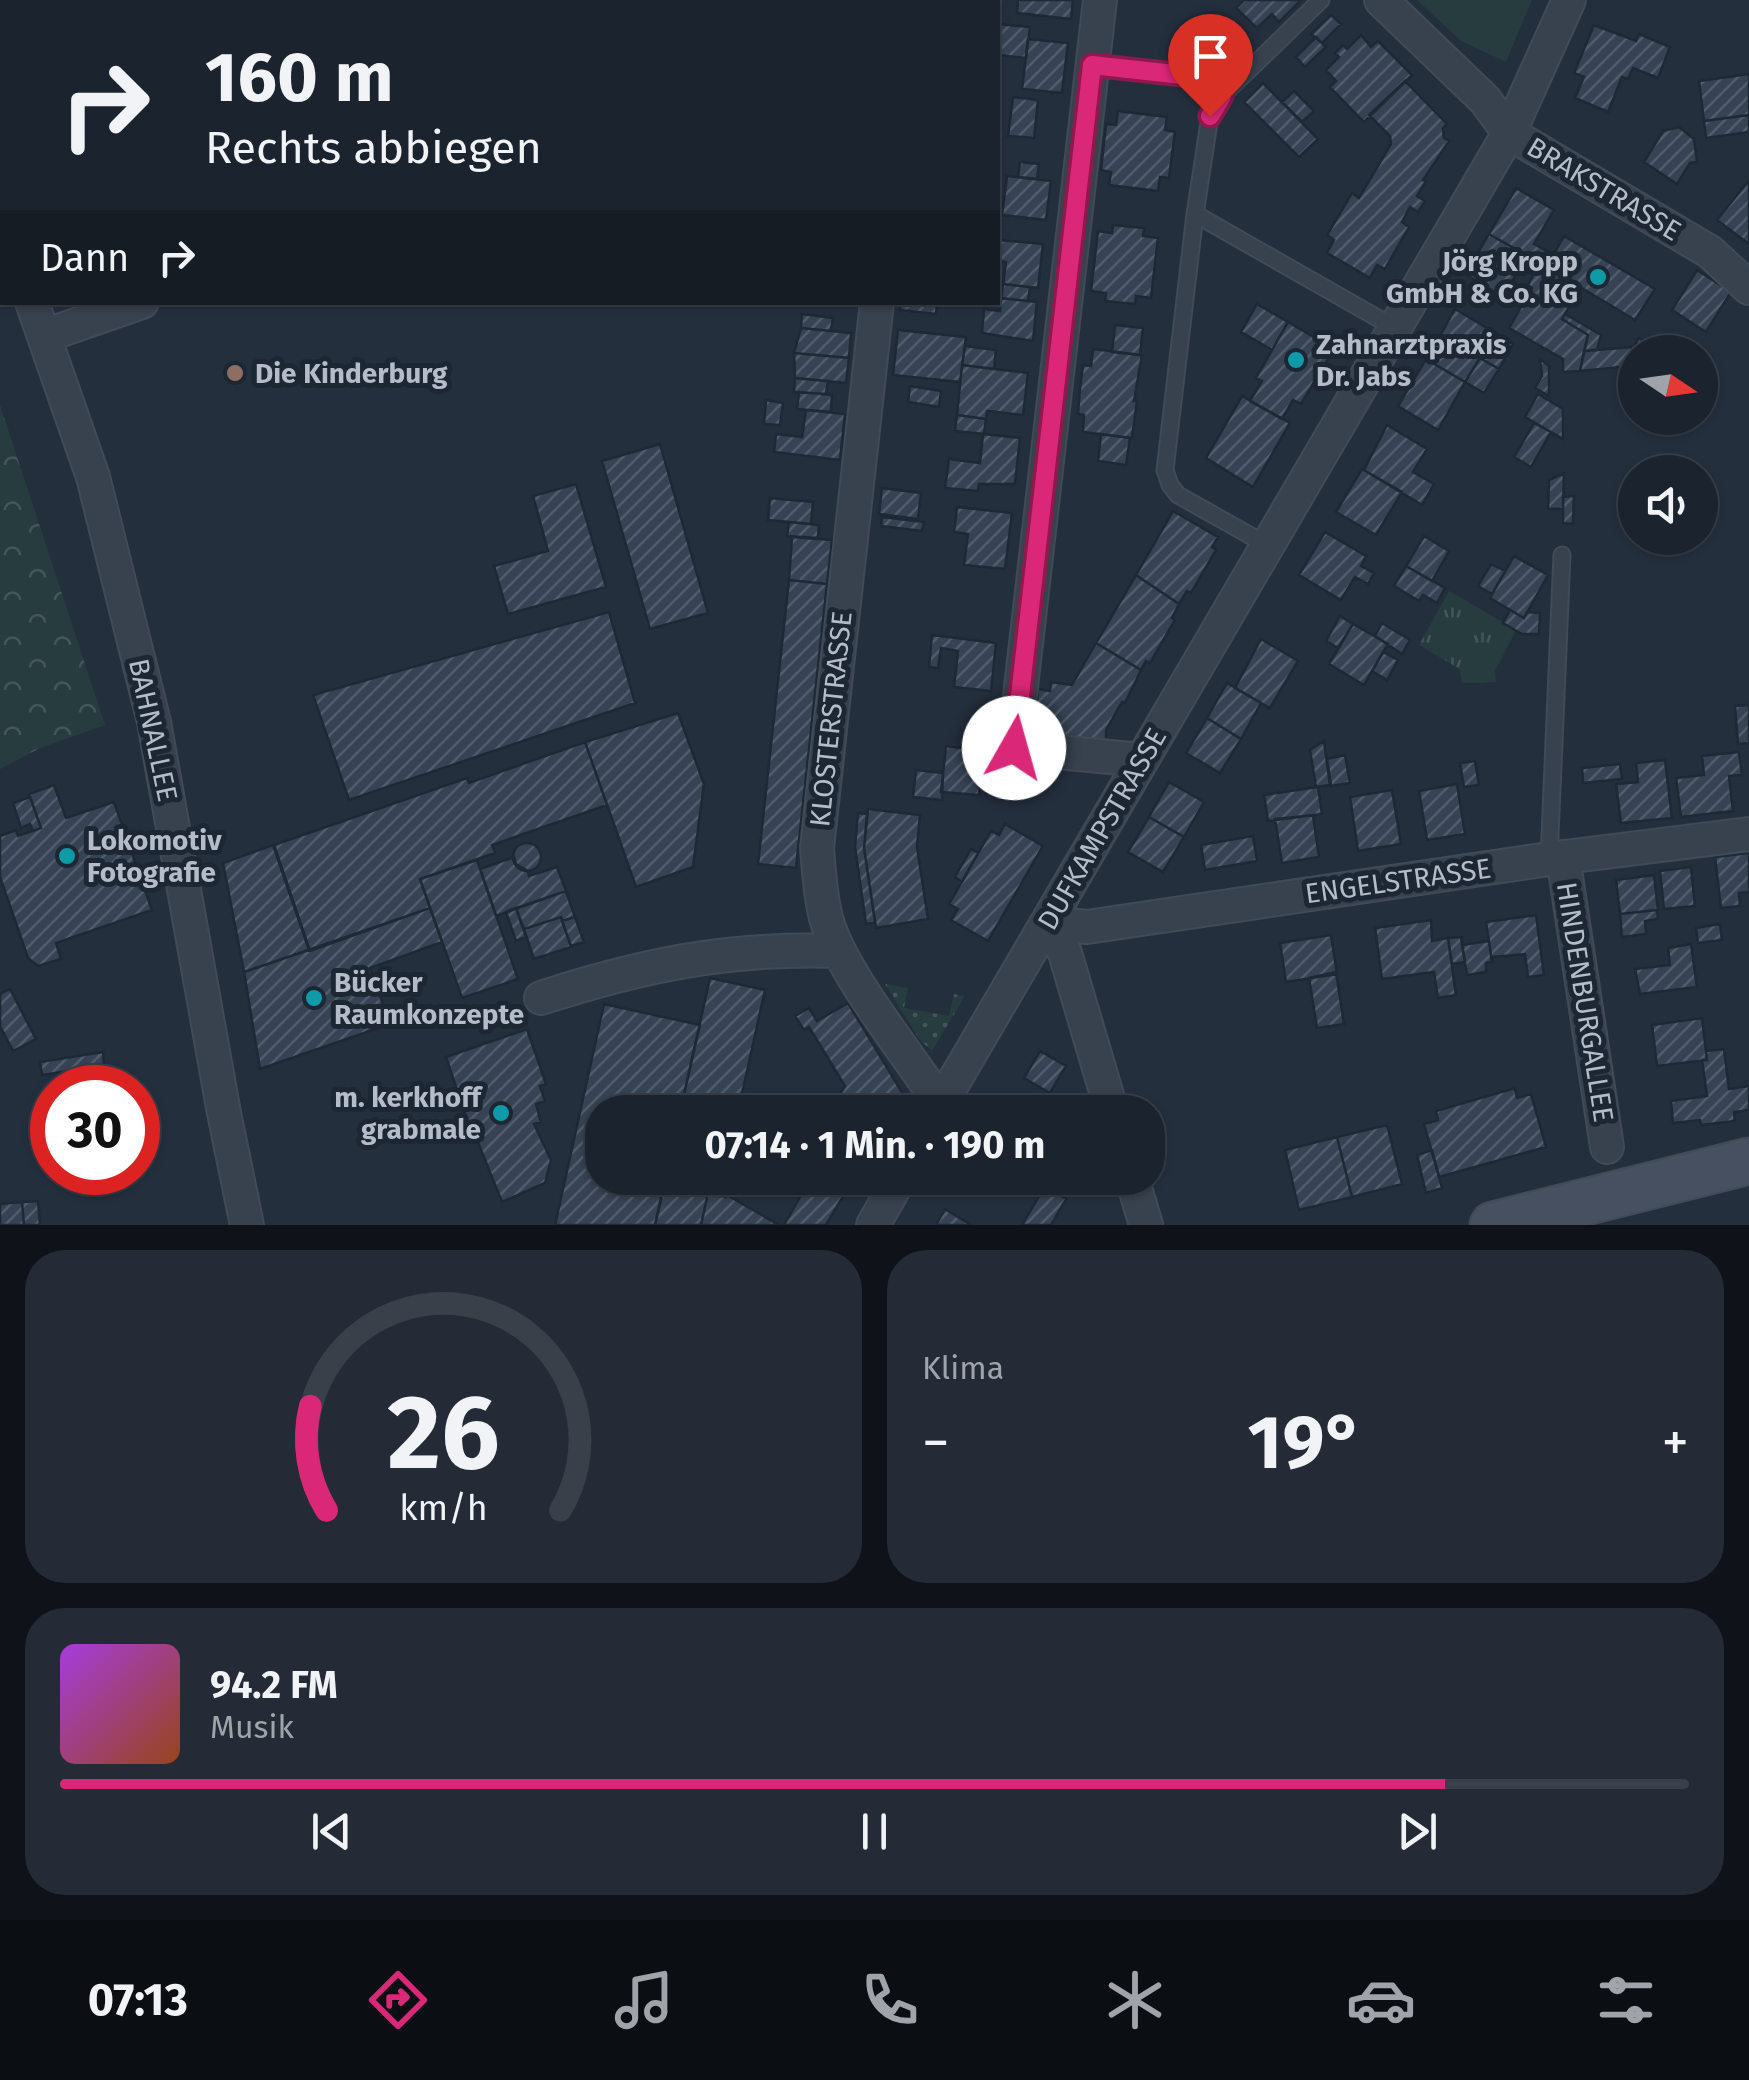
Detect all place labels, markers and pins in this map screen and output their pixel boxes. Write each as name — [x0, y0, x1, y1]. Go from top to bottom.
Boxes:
pin — [1168, 14, 1253, 117]
place label: Jörg Kropp GmbH & Co. KG — [1386, 245, 1578, 310]
marker: Jörg Kropp GmbH & Co. KG — [1587, 266, 1609, 288]
place label: Zahnarztpraxis Dr. Jabs — [1316, 328, 1507, 393]
marker: Zahnarztpraxis Dr. Jabs — [1285, 349, 1307, 371]
place label: Die Kinderburg — [255, 357, 448, 390]
marker: Die Kinderburg — [224, 362, 246, 384]
place label: Lokomotiv Fotografie — [87, 824, 222, 889]
marker: Lokomotiv Fotografie — [56, 845, 78, 867]
place label: Bücker Raumkonzepte — [334, 966, 524, 1031]
marker: Bücker Raumkonzepte — [303, 987, 325, 1009]
place label: m. kerkhoff grabmale — [334, 1081, 484, 1146]
marker: m. kerkhoff grabmale — [490, 1102, 512, 1124]

